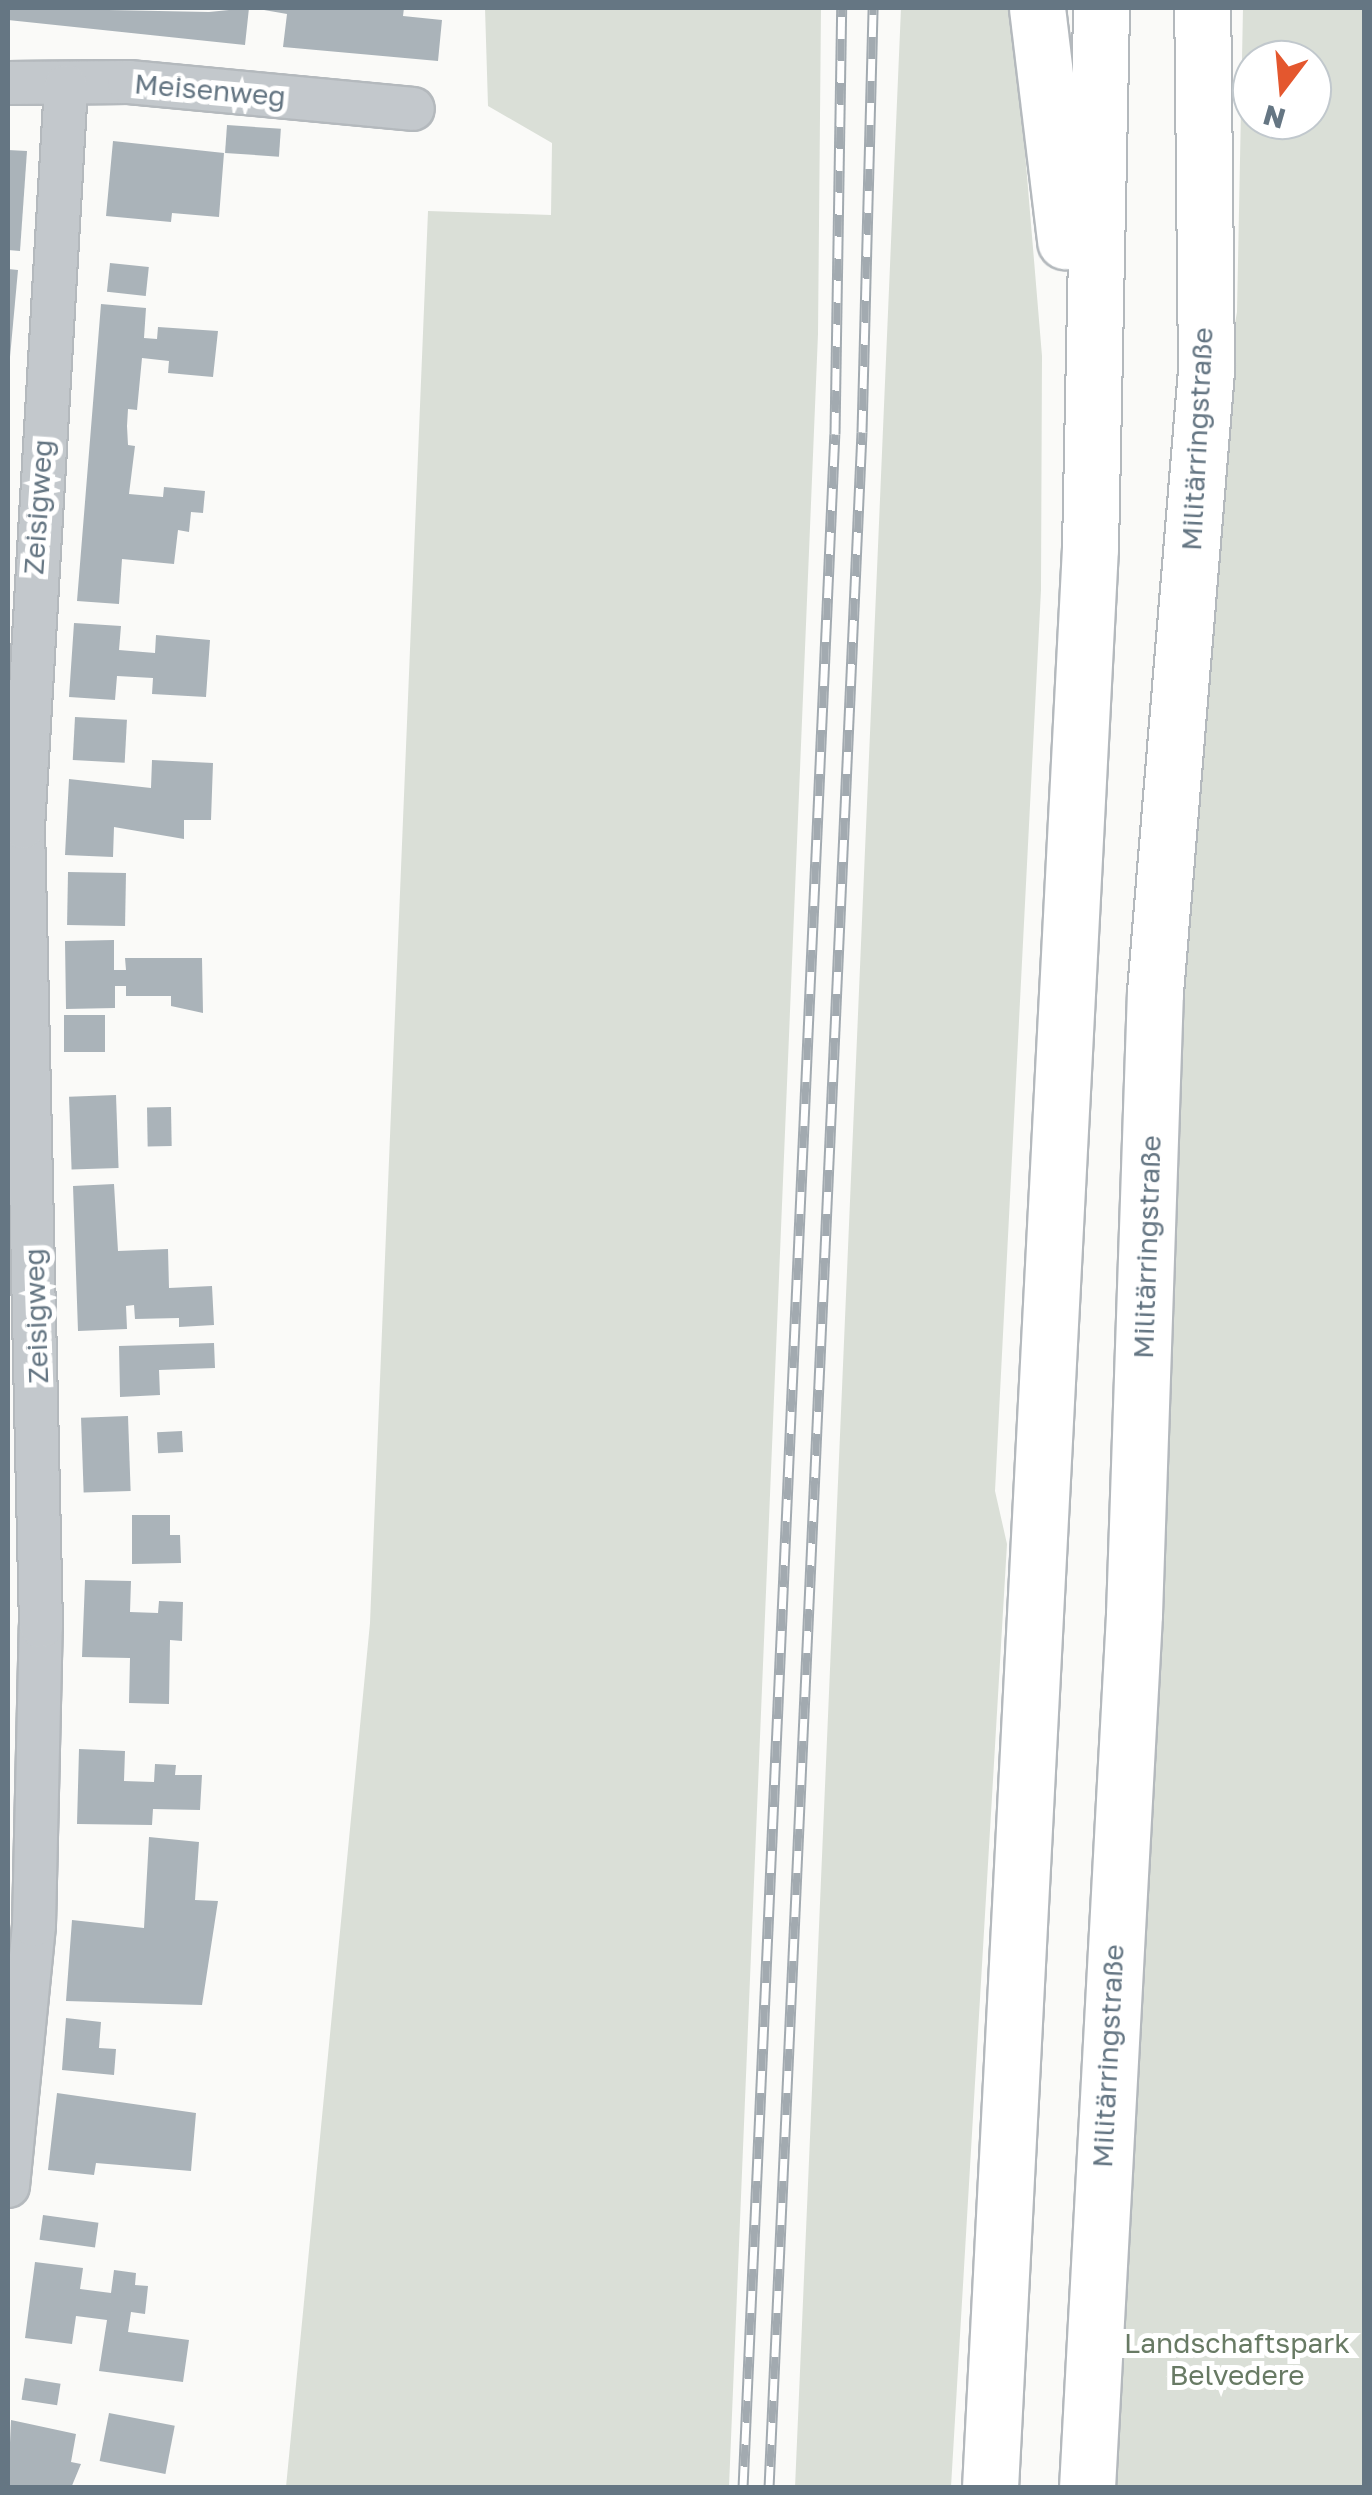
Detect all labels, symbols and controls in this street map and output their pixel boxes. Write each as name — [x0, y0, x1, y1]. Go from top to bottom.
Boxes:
north arrow — [1232, 40, 1332, 140]
street label: Meisenweg — [133, 67, 287, 113]
text: N — [1259, 99, 1289, 136]
street label: Militärringstraße — [1174, 326, 1220, 552]
street label: Zeisigweg — [17, 438, 59, 576]
street label: Militärringstraße — [1126, 1135, 1168, 1359]
street label: Zeisigweg — [17, 1248, 55, 1384]
street label: Militärringstraße — [1085, 1943, 1131, 2169]
park label: Landschaftspark Belvedere — [1124, 2326, 1350, 2392]

